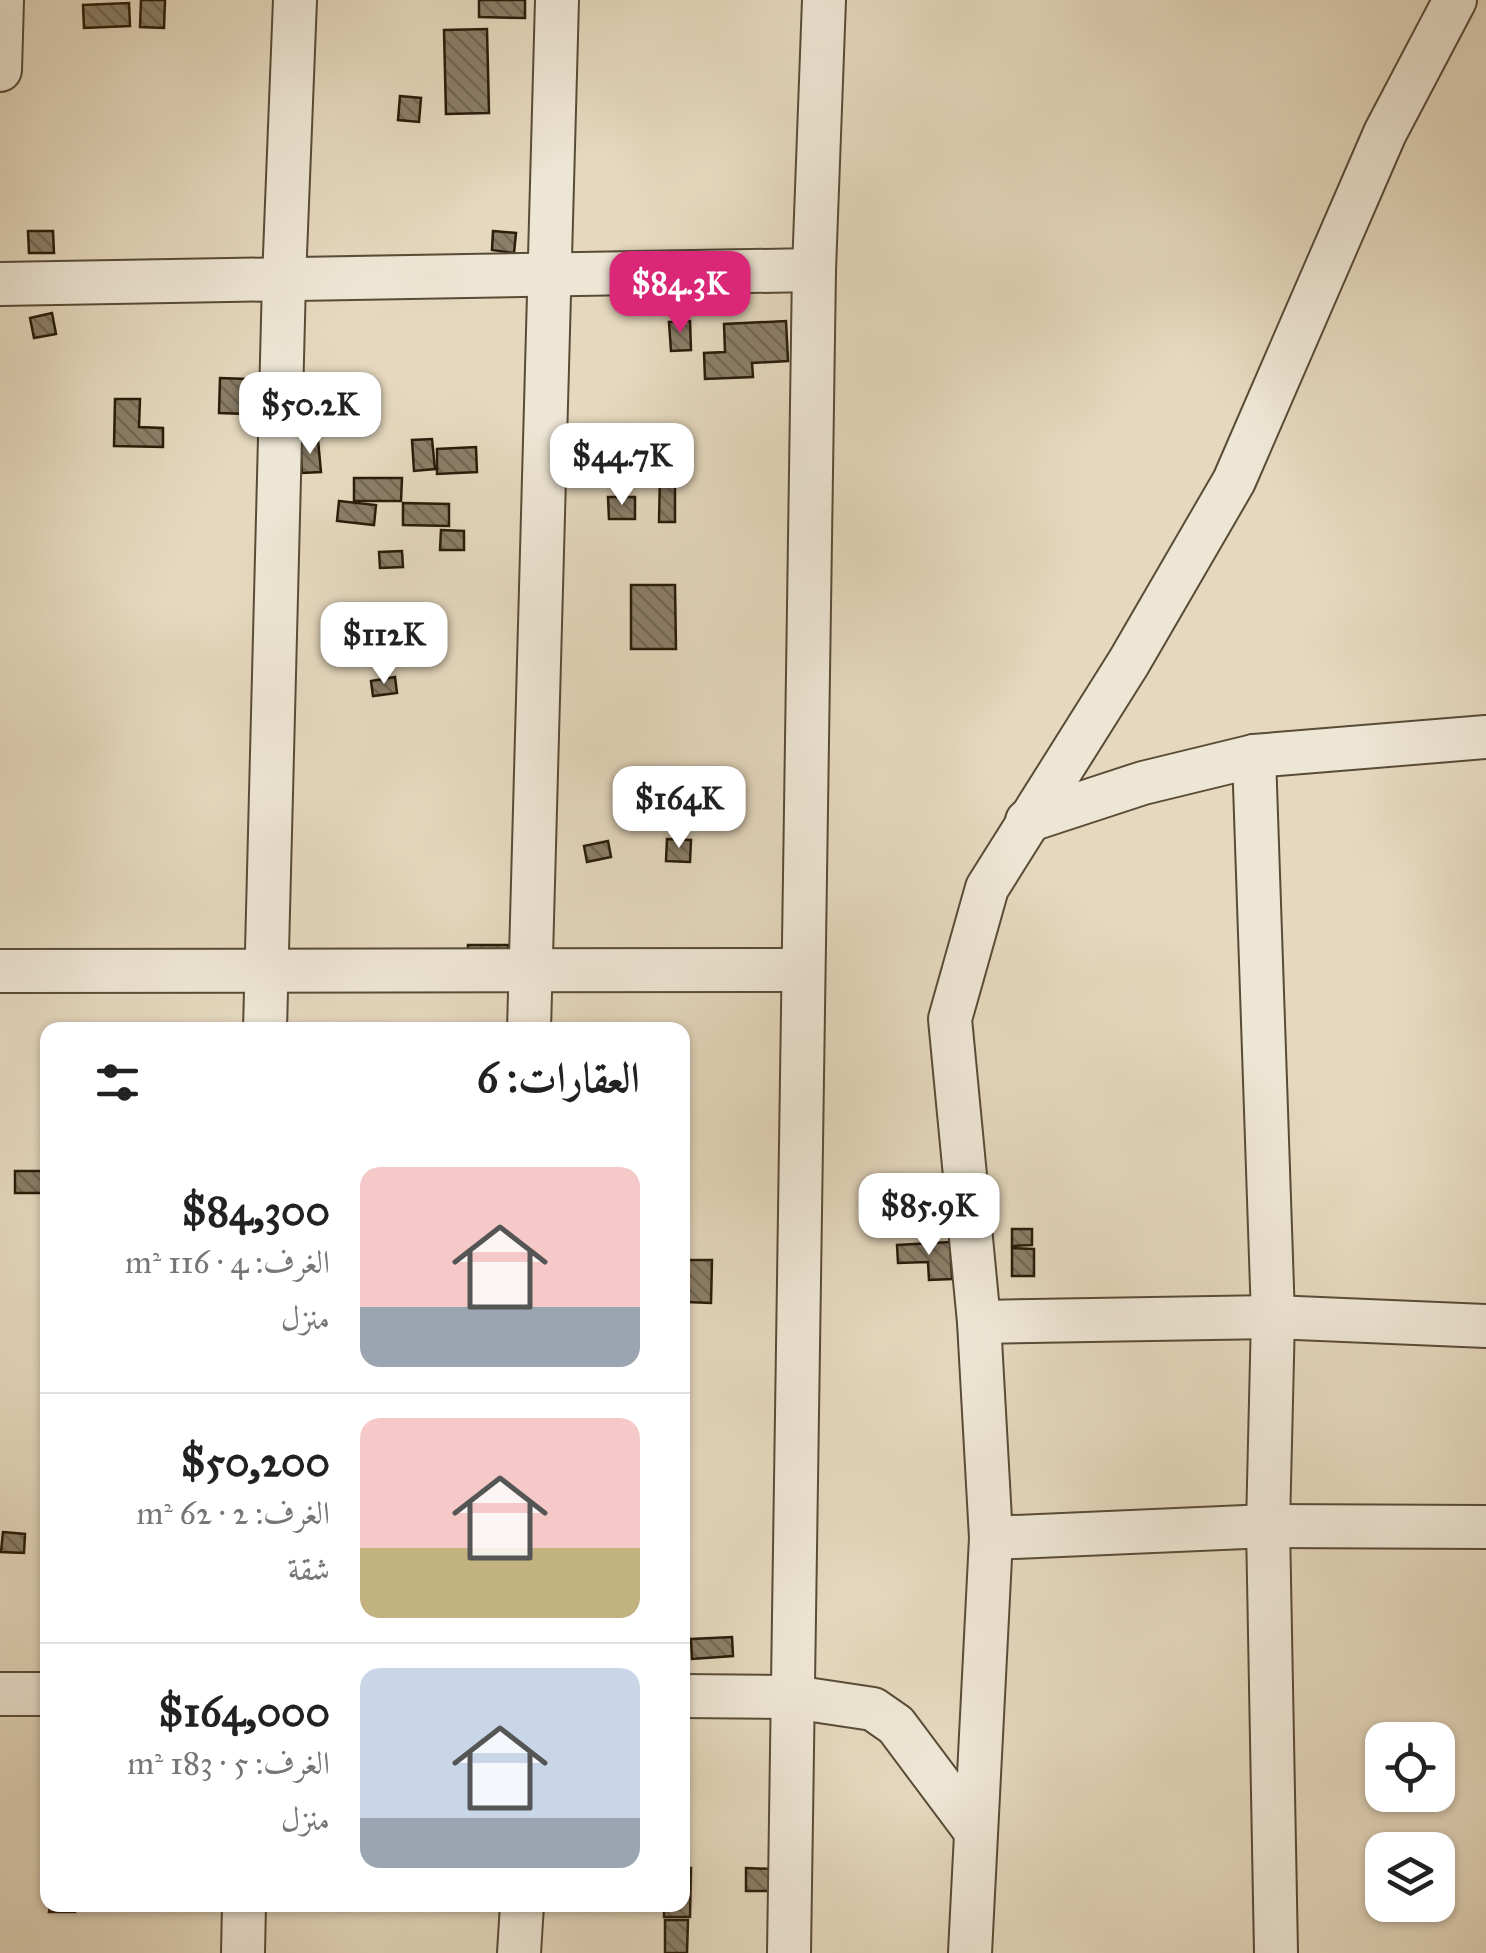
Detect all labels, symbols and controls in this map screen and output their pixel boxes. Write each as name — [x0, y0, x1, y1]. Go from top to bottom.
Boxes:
pin: $84.3K — [599, 251, 761, 336]
text: $84.3K — [632, 264, 728, 303]
pin: $50.2K — [229, 372, 391, 457]
text: $50.2K — [261, 385, 359, 424]
pin: $44.7K — [541, 423, 703, 508]
text: $44.7K — [572, 436, 672, 475]
pin: $112K — [314, 602, 454, 687]
text: $112K — [343, 615, 425, 654]
pin: $164K — [609, 766, 749, 851]
text: $164K — [635, 779, 723, 818]
text: العقارات: 6 — [477, 1052, 640, 1104]
icon: filters — [90, 1055, 145, 1110]
pin: $85.9K — [848, 1173, 1010, 1258]
text: $84,300 — [182, 1185, 330, 1237]
text: $85.9K — [881, 1186, 977, 1225]
icon: home — [440, 1207, 560, 1327]
text: الغرف: 4 · 116 m² — [125, 1243, 330, 1282]
text: منزل — [281, 1299, 330, 1338]
text: $50,200 — [180, 1436, 330, 1488]
icon: home — [440, 1458, 560, 1578]
text: الغرف: 2 · 62 m² — [137, 1494, 330, 1533]
text: شقة — [288, 1550, 330, 1589]
text: $164,000 — [158, 1686, 330, 1738]
icon: home — [440, 1708, 560, 1828]
map controls — [1365, 1722, 1455, 1922]
button: locate — [1365, 1722, 1455, 1812]
text: الغرف: 5 · 183 m² — [127, 1744, 330, 1783]
text: منزل — [281, 1800, 330, 1839]
button: layers — [1365, 1832, 1455, 1922]

